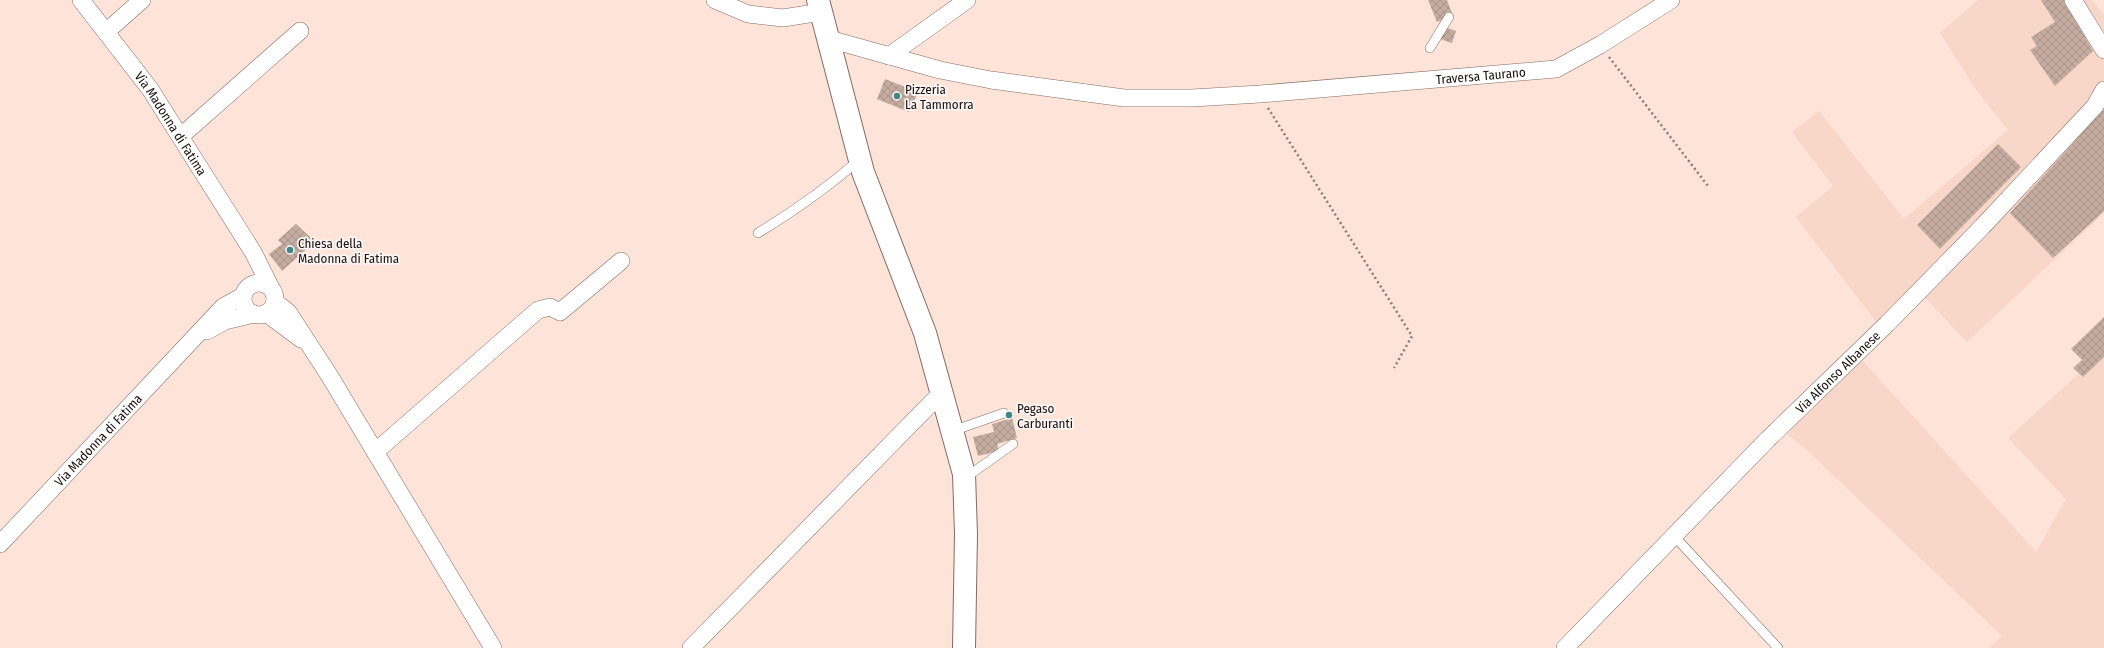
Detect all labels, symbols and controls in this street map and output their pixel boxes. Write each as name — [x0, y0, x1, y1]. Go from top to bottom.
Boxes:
street label: Traversa Taurano — [1435, 65, 1526, 87]
street label: Via Madonna di Fatima — [132, 69, 210, 178]
place label: Pizzeria La Tammorra — [905, 82, 974, 112]
marker: Pizzeria La Tammorra — [892, 91, 902, 101]
place label: Chiesa della Madonna di Fatima — [298, 236, 399, 266]
marker: Chiesa della Madonna di Fatima — [285, 245, 295, 255]
street label: Via Alfonso Albanese — [1793, 328, 1883, 416]
street label: Via Madonna di Fatima — [52, 391, 145, 489]
place label: Pegaso Carburanti — [1017, 401, 1073, 431]
marker: Pegaso Carburanti — [1004, 410, 1014, 420]

